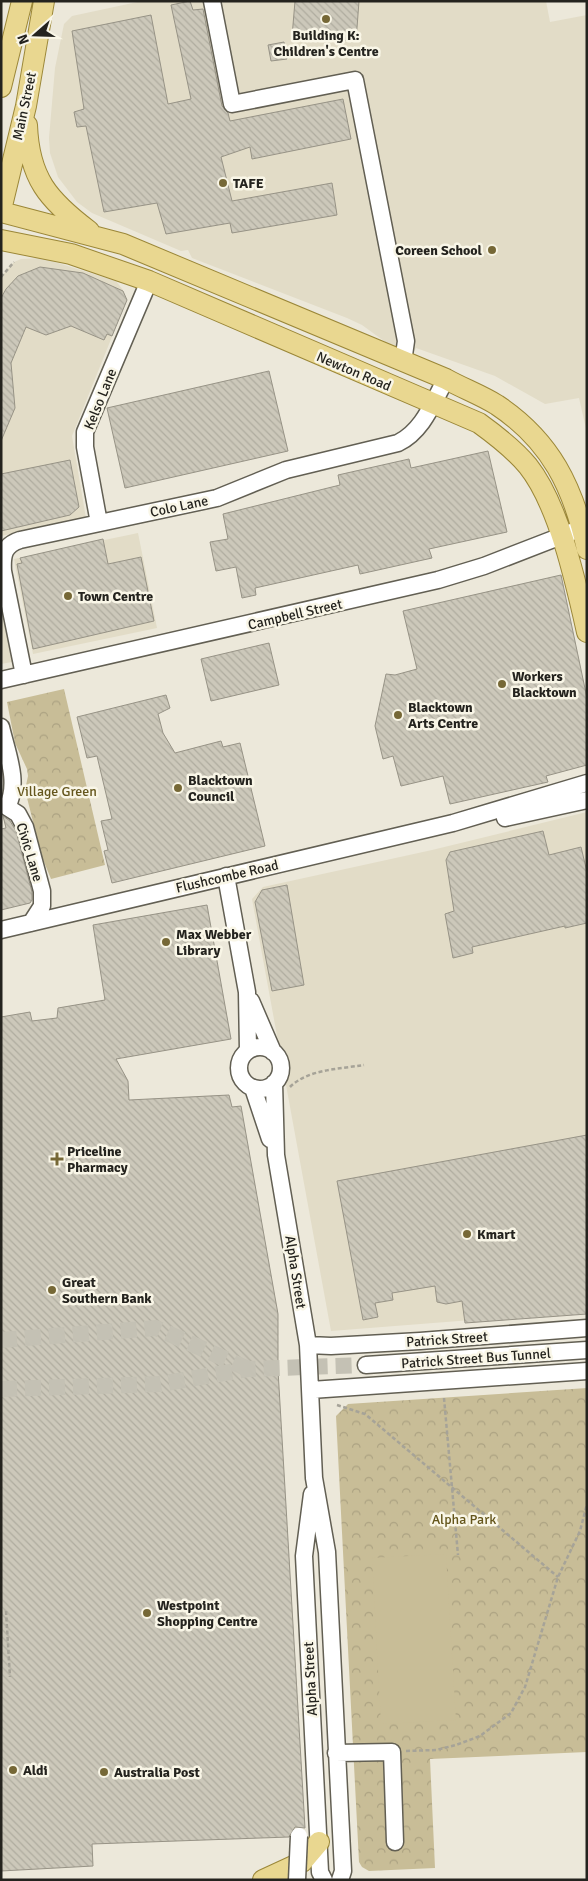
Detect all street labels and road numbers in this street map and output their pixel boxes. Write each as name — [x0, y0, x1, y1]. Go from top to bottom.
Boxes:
street label: Main Street — [9, 70, 40, 142]
street label: Newton Road — [314, 348, 394, 395]
street label: Kelso Lane — [80, 366, 120, 432]
street label: Colo Lane — [149, 492, 210, 521]
street label: Campbell Street — [246, 595, 344, 634]
street label: Civic Lane — [13, 821, 47, 884]
street label: Flushcombe Road — [174, 856, 280, 897]
street label: Alpha Street — [281, 1234, 310, 1310]
street label: Patrick Street — [406, 1328, 489, 1351]
street label: Patrick Street Bus Tunnel — [401, 1345, 551, 1372]
street label: Alpha Street — [300, 1641, 321, 1716]

